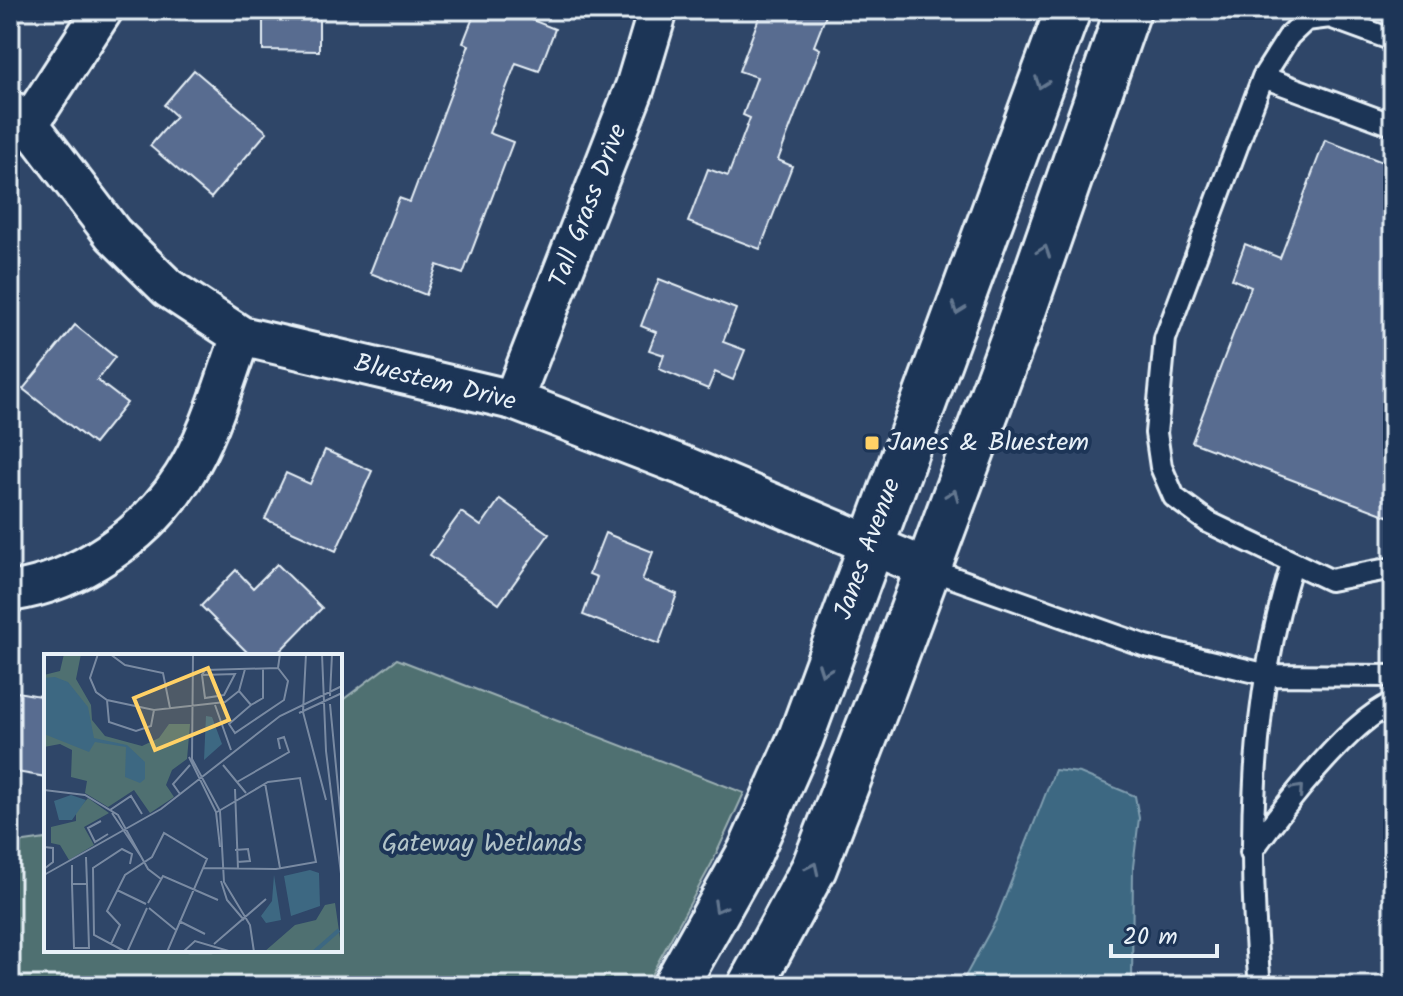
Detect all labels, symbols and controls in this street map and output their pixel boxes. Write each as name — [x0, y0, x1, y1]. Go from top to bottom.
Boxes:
one-way arrow — [1034, 75, 1051, 89]
street label: Tall Grass Drive — [538, 118, 640, 294]
one-way arrow — [1034, 245, 1051, 259]
one-way arrow — [951, 301, 968, 315]
street label: Bluestem Drive — [350, 343, 521, 423]
place label: Janes & Bluestem — [888, 422, 1089, 464]
marker: Janes & Bluestem — [863, 434, 881, 452]
street label: Janes Avenue — [823, 472, 913, 626]
one-way arrow — [943, 489, 960, 503]
inset map — [44, 654, 342, 952]
one-way arrow — [818, 662, 834, 676]
one-way arrow — [1288, 785, 1303, 800]
park label: Gateway Wetlands — [382, 823, 582, 865]
one-way arrow — [803, 862, 819, 876]
one-way arrow — [713, 899, 729, 913]
scale bar — [1111, 908, 1217, 958]
text: 20 m — [1123, 918, 1178, 957]

